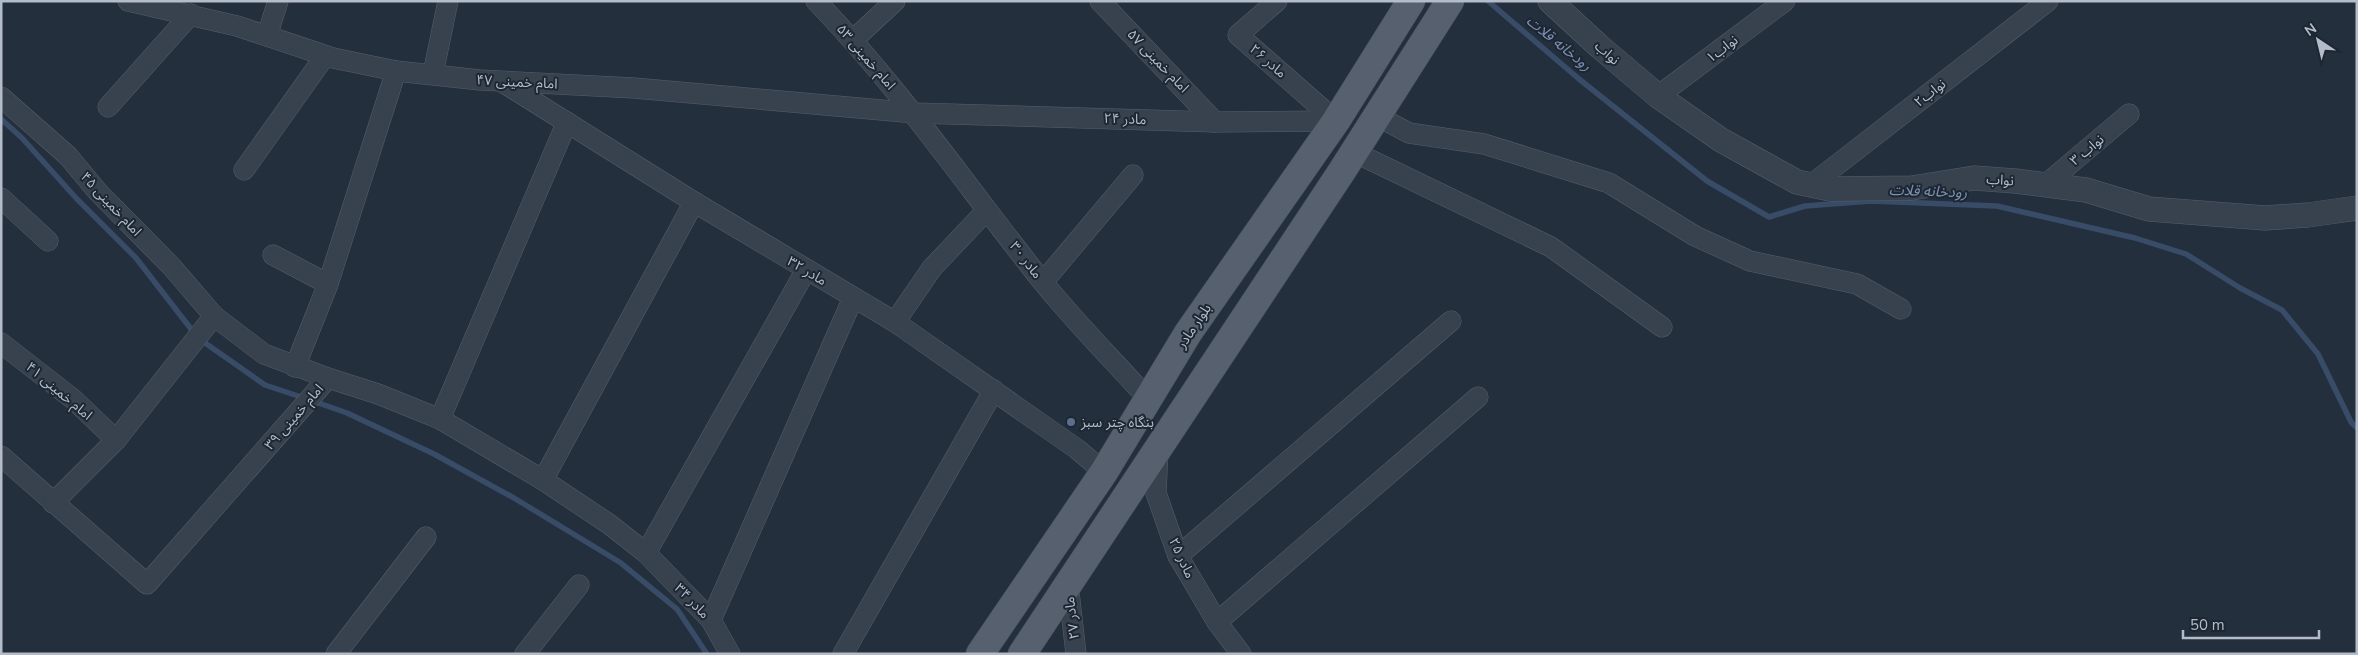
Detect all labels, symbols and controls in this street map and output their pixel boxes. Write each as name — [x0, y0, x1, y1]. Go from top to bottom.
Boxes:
water label: رودخانه قلات — [1522, 11, 1596, 76]
north arrow — [2293, 15, 2343, 65]
text: N — [2301, 19, 2321, 41]
street label: امام خمینی ۵۳ — [831, 20, 900, 95]
street label: امام خمینی ۵۷ — [1122, 25, 1193, 98]
street label: نواب۱ — [1702, 31, 1742, 67]
street label: نواب — [1590, 37, 1624, 69]
street label: مادر ۲۶ — [1246, 40, 1290, 82]
street label: امام خمینی ۴۷ — [476, 70, 558, 95]
street label: نواب۲ — [1910, 74, 1950, 111]
street label: مادر ۲۴ — [1103, 109, 1147, 129]
street label: نواب ۳ — [2066, 130, 2108, 170]
street label: امام خمینی ۴۵ — [76, 168, 146, 241]
street label: نواب — [1986, 170, 2015, 190]
water label: رودخانه قلات — [1889, 180, 1968, 202]
street label: مادر ۳۰ — [1005, 237, 1047, 283]
street label: مادر ۳۲ — [784, 252, 830, 290]
street label: بلوار مادر — [1172, 300, 1216, 353]
street label: امام خمینی ۴۱ — [21, 358, 96, 425]
street label: امام خمینی ۳۹ — [260, 380, 329, 455]
place label: بنگاه چتر سبز — [1080, 413, 1154, 432]
marker: بنگاه چتر سبز — [1065, 416, 1077, 428]
street label: مادر ۲۵ — [1164, 535, 1200, 581]
street label: مادر ۳۴ — [670, 579, 714, 623]
street label: مادر ۲۷ — [1060, 596, 1084, 640]
scale bar — [2183, 608, 2319, 640]
text: 50 m — [2190, 615, 2225, 635]

